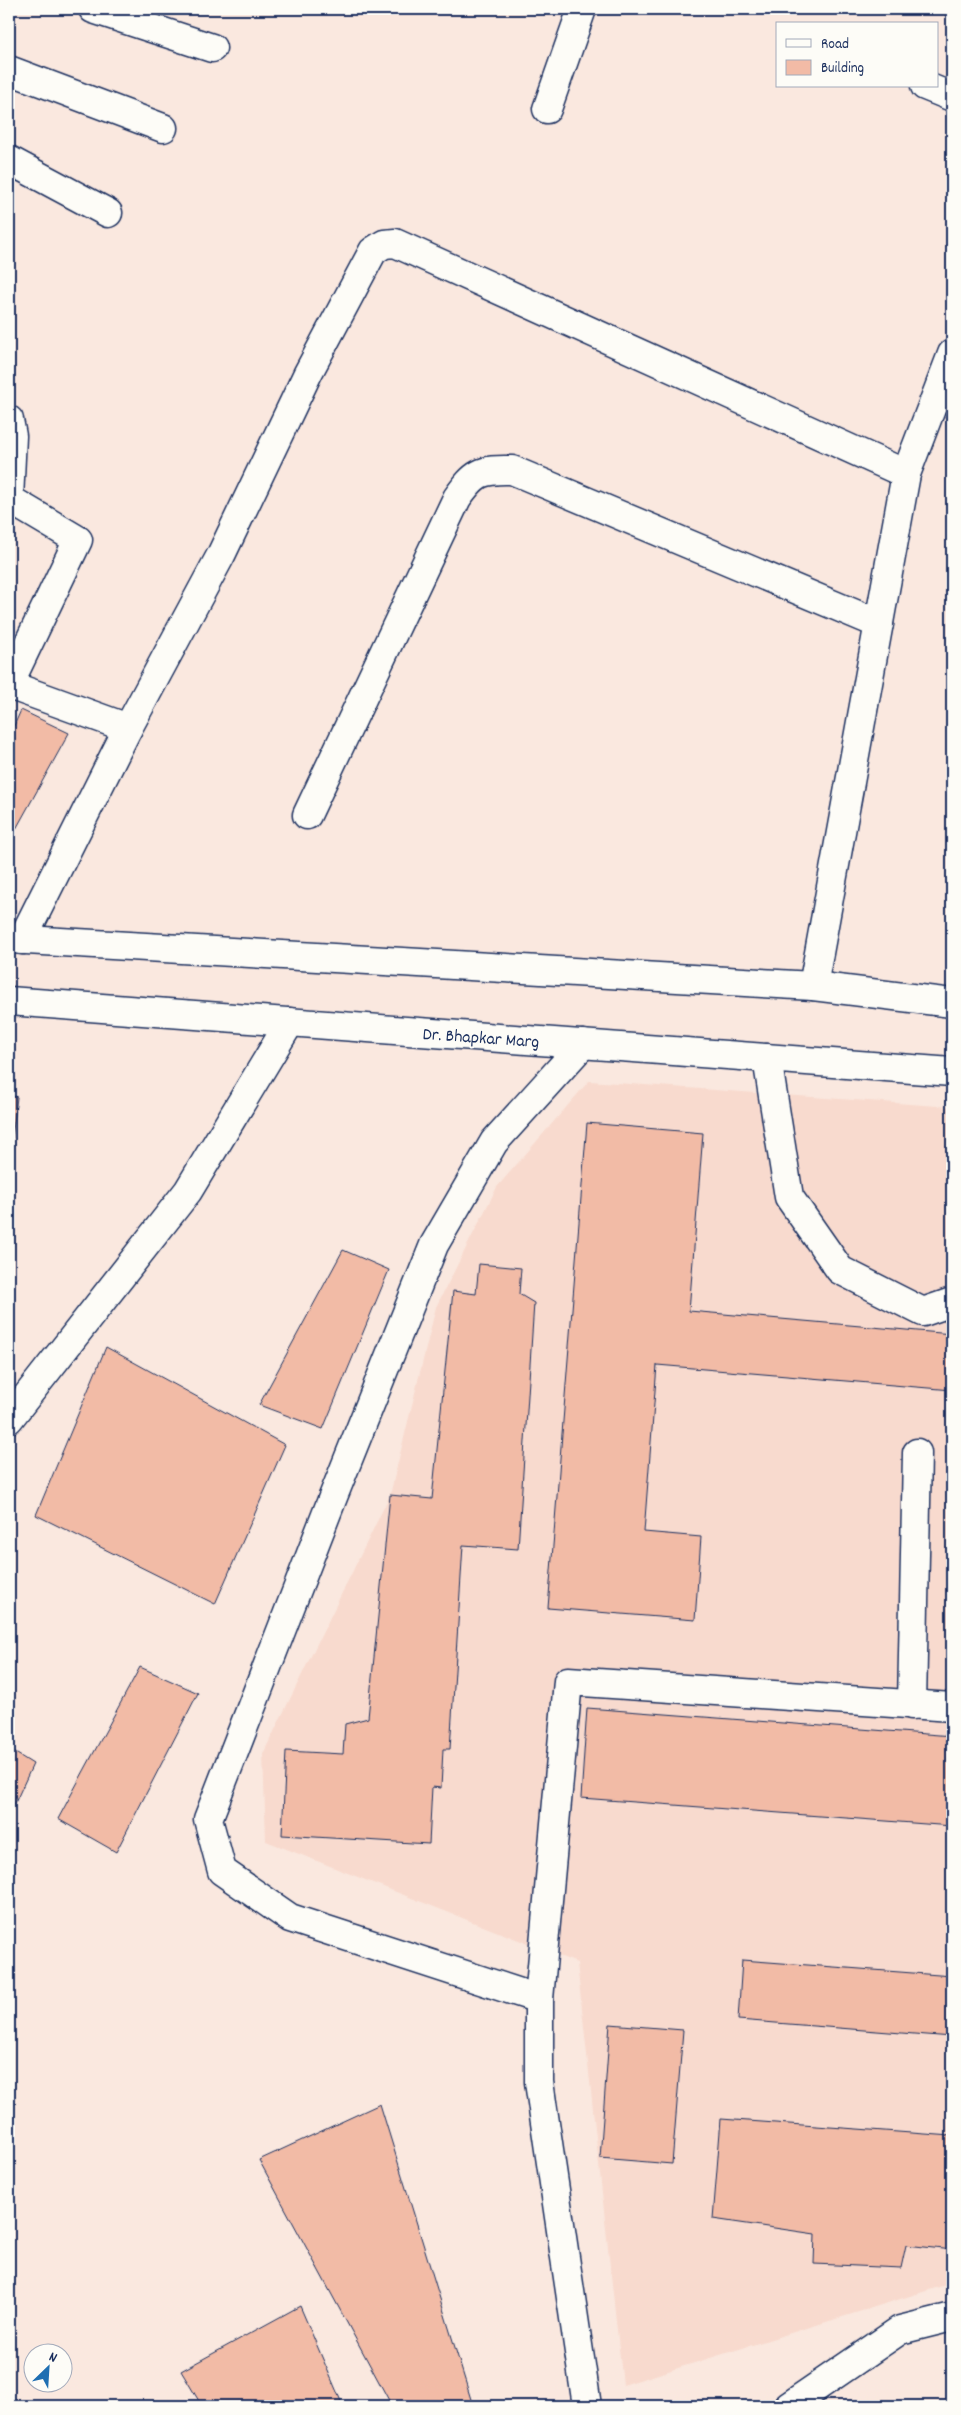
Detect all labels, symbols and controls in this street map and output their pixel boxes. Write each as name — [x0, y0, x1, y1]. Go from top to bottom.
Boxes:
legend — [776, 22, 938, 88]
text: Road — [821, 34, 849, 56]
text: Building — [821, 58, 864, 80]
street label: Dr. Bhapkar Marg — [422, 1023, 540, 1056]
north arrow — [22, 2342, 72, 2392]
text: N — [45, 2348, 60, 2369]

